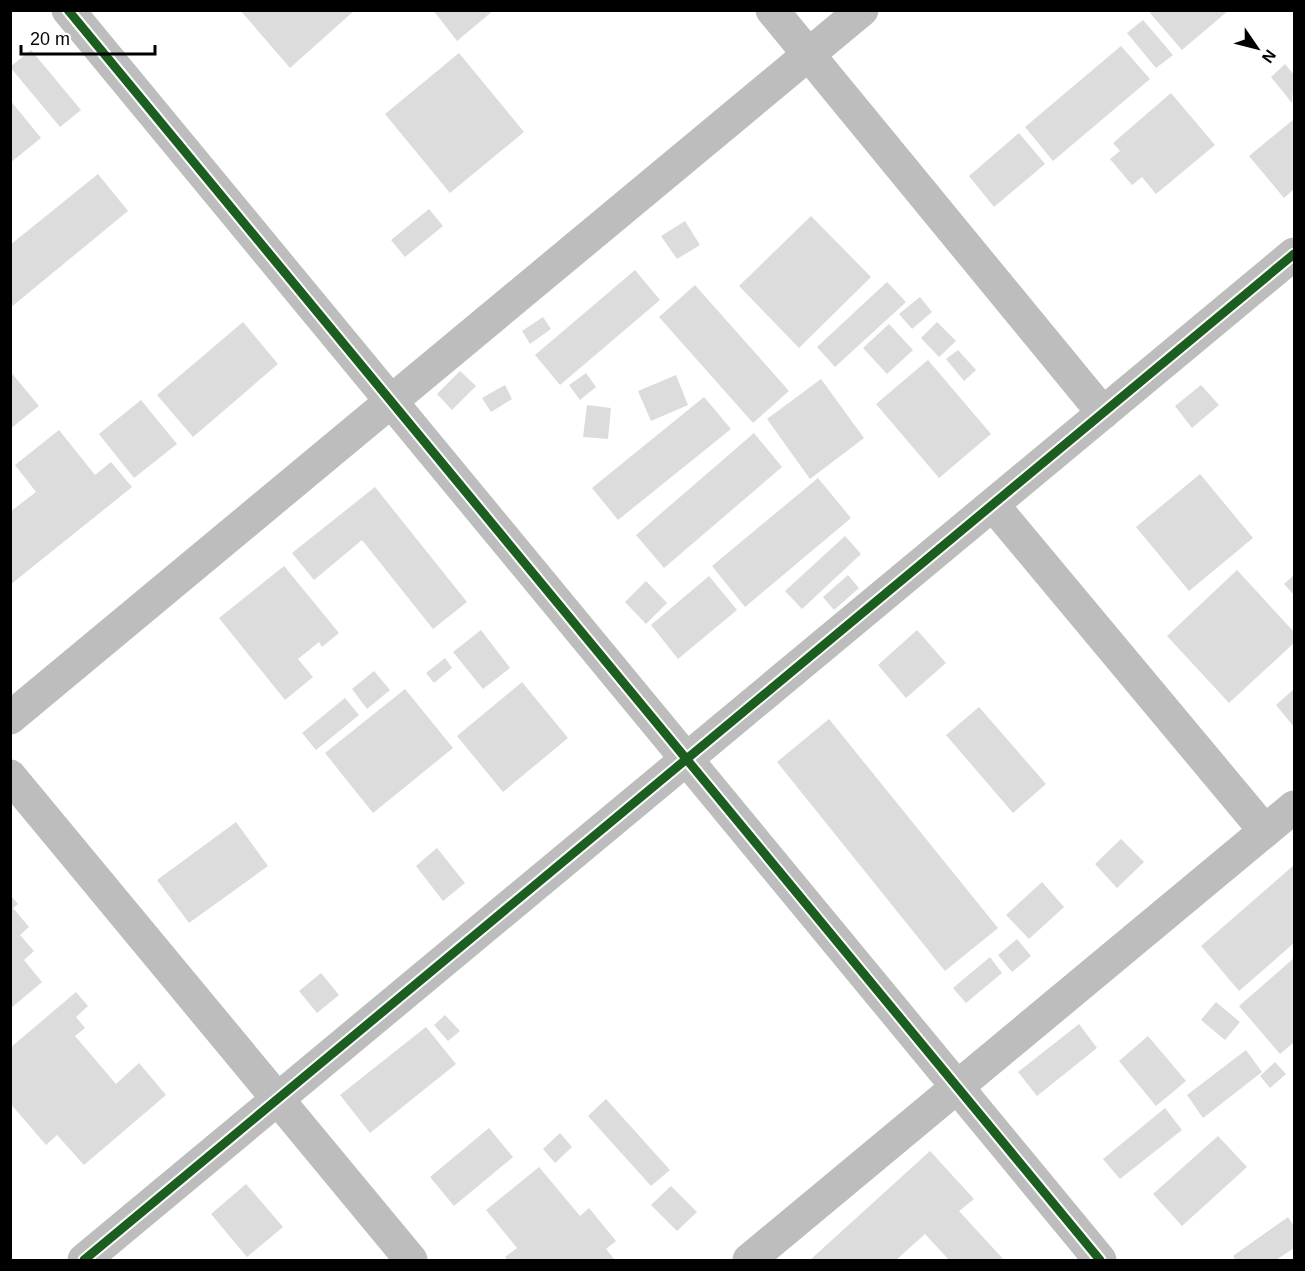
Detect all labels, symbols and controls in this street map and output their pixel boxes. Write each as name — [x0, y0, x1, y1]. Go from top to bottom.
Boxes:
scale bar — [21, 18, 154, 56]
north arrow — [1227, 18, 1287, 78]
text: 20 m — [30, 29, 70, 49]
text: N — [1259, 47, 1279, 66]

